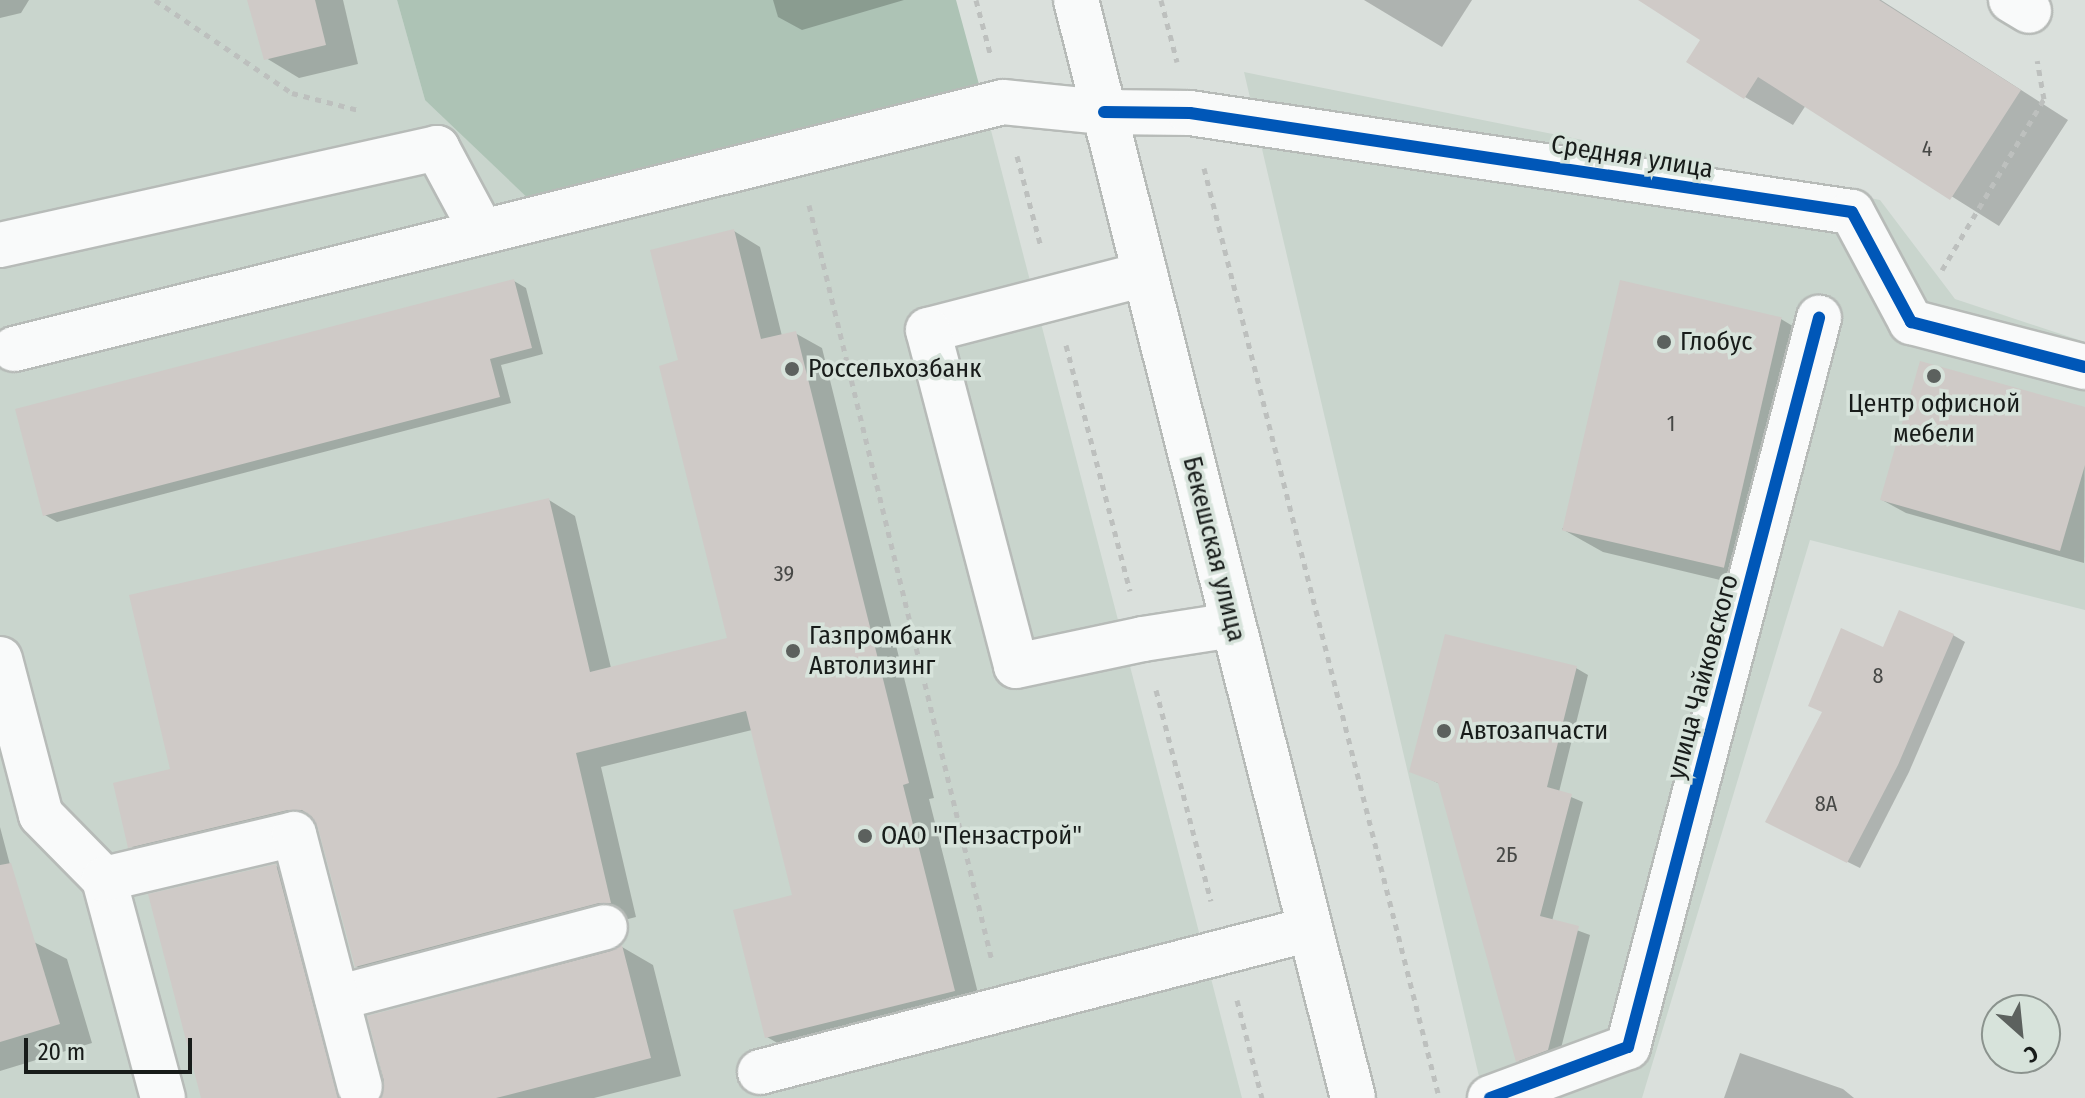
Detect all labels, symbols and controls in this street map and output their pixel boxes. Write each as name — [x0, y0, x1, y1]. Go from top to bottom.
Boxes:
street label: Средняя улица — [1549, 129, 1715, 185]
house number: 4 — [1922, 136, 1932, 162]
place label: Глобус — [1680, 326, 1752, 358]
marker: Глобус — [1655, 333, 1673, 351]
place label: Россельхозбанк — [808, 353, 981, 385]
marker: Россельхозбанк — [783, 360, 801, 378]
marker: Центр офисной мебели — [1925, 367, 1943, 385]
place label: Центр офисной мебели — [1848, 388, 2020, 450]
house number: 1 — [1667, 411, 1675, 437]
street label: Бекешская улица — [1176, 453, 1252, 645]
house number: 39 — [774, 561, 794, 587]
street label: улица Чайковского — [1661, 571, 1745, 783]
place label: Газпромбанк Автолизинг — [809, 620, 952, 682]
marker: Газпромбанк Автолизинг — [784, 642, 802, 660]
house number: 8 — [1873, 663, 1883, 689]
place label: Автозапчасти — [1460, 715, 1608, 747]
marker: Автозапчасти — [1435, 722, 1453, 740]
house number: 8А — [1815, 791, 1837, 817]
place label: ОАО "Пензастрой" — [881, 820, 1082, 852]
marker: ОАО "Пензастрой" — [856, 827, 874, 845]
house number: 2Б — [1496, 842, 1518, 868]
north arrow — [1981, 994, 2061, 1074]
scale bar — [28, 1022, 196, 1072]
text: 20 m — [38, 1038, 85, 1066]
text: С — [2020, 1039, 2042, 1069]

